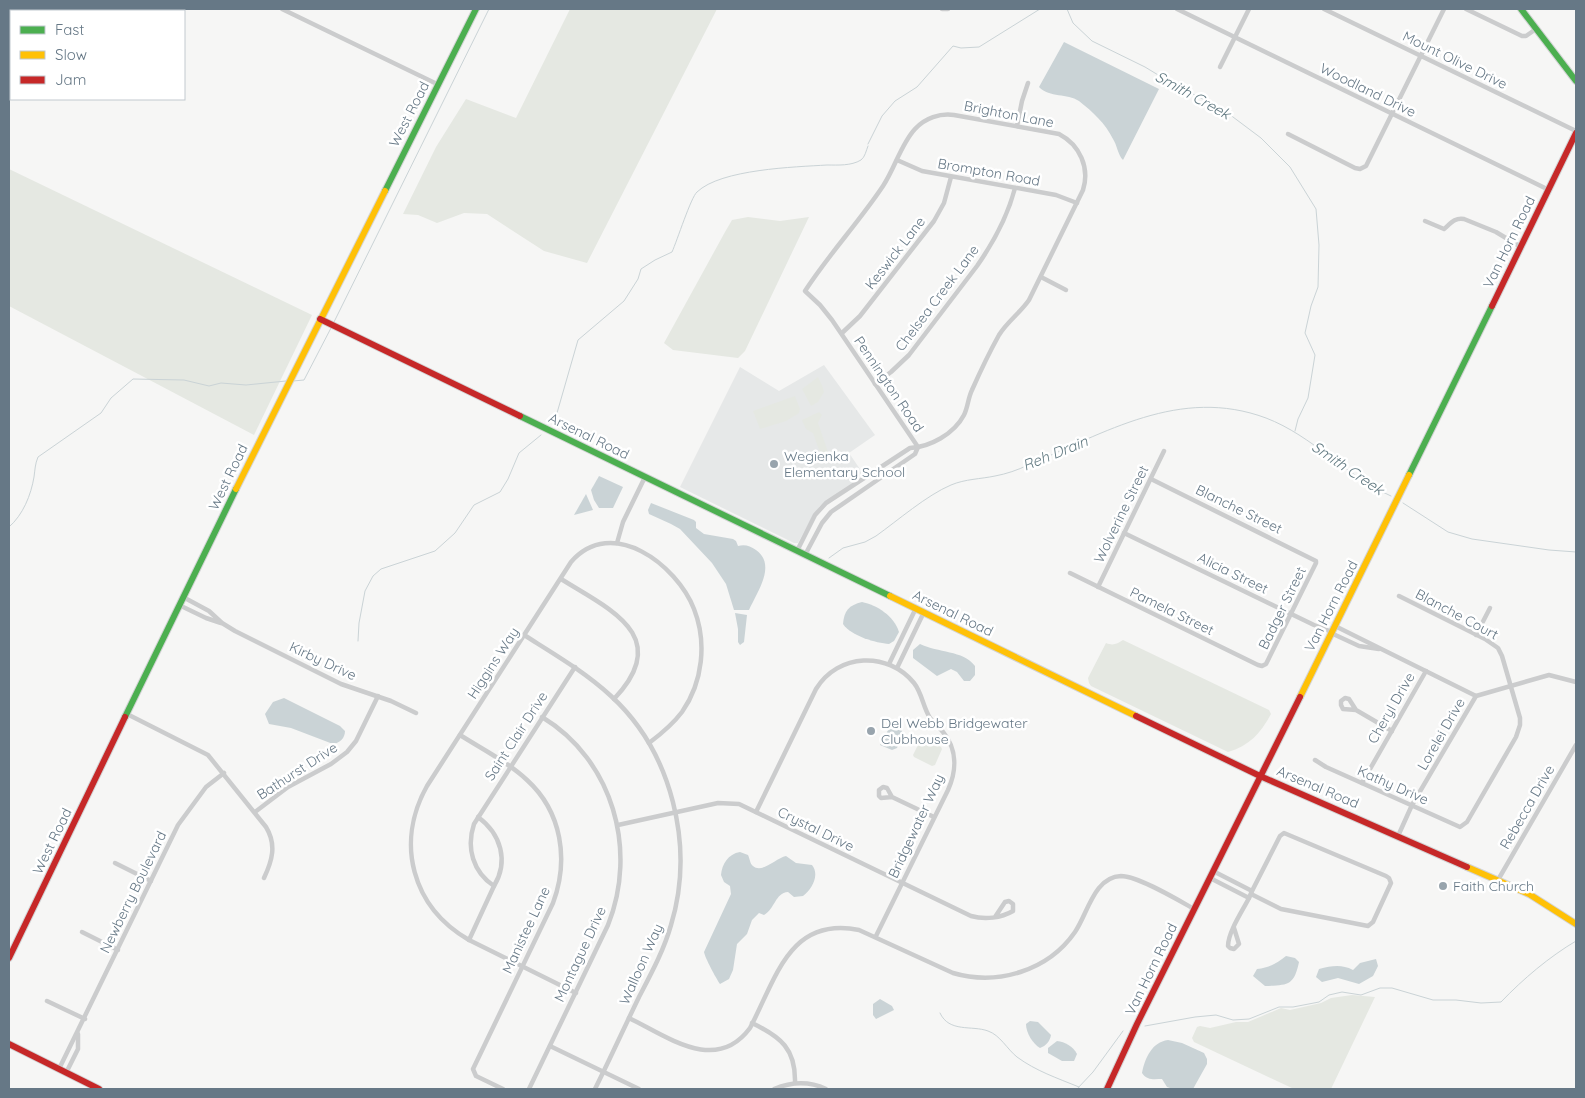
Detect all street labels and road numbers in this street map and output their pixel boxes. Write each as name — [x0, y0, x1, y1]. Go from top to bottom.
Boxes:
street label: Mount Olive Drive — [1400, 27, 1510, 93]
street label: Woodland Drive — [1317, 59, 1419, 121]
street label: West Road — [385, 78, 433, 150]
street label: Brighton Lane — [963, 96, 1056, 132]
street label: Brompton Road — [936, 154, 1042, 190]
street label: Van Horn Road — [1479, 193, 1539, 291]
street label: Keswick Lane — [861, 213, 929, 293]
street label: Chelsea Creek Lane — [891, 241, 983, 355]
street label: Pennington Road — [850, 333, 928, 435]
street label: Arsenal Road — [546, 409, 632, 463]
street label: West Road — [204, 441, 252, 513]
street label: Wolverine Street — [1090, 462, 1153, 566]
street label: Blanche Street — [1193, 480, 1285, 538]
street label: Alicia Street — [1195, 548, 1271, 598]
street label: Van Horn Road — [1300, 557, 1362, 655]
street label: Badger Street — [1254, 563, 1310, 652]
street label: Pamela Street — [1127, 583, 1217, 639]
street label: Blanche Court — [1412, 585, 1502, 644]
street label: Arsenal Road — [910, 586, 996, 640]
street label: Higgins Way — [463, 624, 523, 702]
street label: Kirby Drive — [287, 638, 359, 684]
street label: Cheryl Drive — [1363, 669, 1419, 747]
street label: Saint Clair Drive — [480, 688, 552, 784]
street label: Lorelei Drive — [1413, 695, 1469, 773]
street label: Bathurst Drive — [253, 738, 341, 804]
street label: Kathy Drive — [1355, 761, 1431, 809]
street label: Arsenal Road — [1274, 762, 1362, 812]
street label: Rebecca Drive — [1496, 762, 1558, 852]
street label: Bridgewater Way — [884, 771, 948, 881]
street label: Crystal Drive — [775, 803, 857, 855]
street label: West Road — [28, 805, 76, 877]
street label: Newberry Boulevard — [96, 828, 170, 956]
street label: Manistee Lane — [498, 884, 554, 976]
street label: Montague Drive — [550, 903, 610, 1005]
street label: Van Horn Road — [1121, 920, 1181, 1018]
street label: Walloon Way — [615, 921, 667, 1007]

